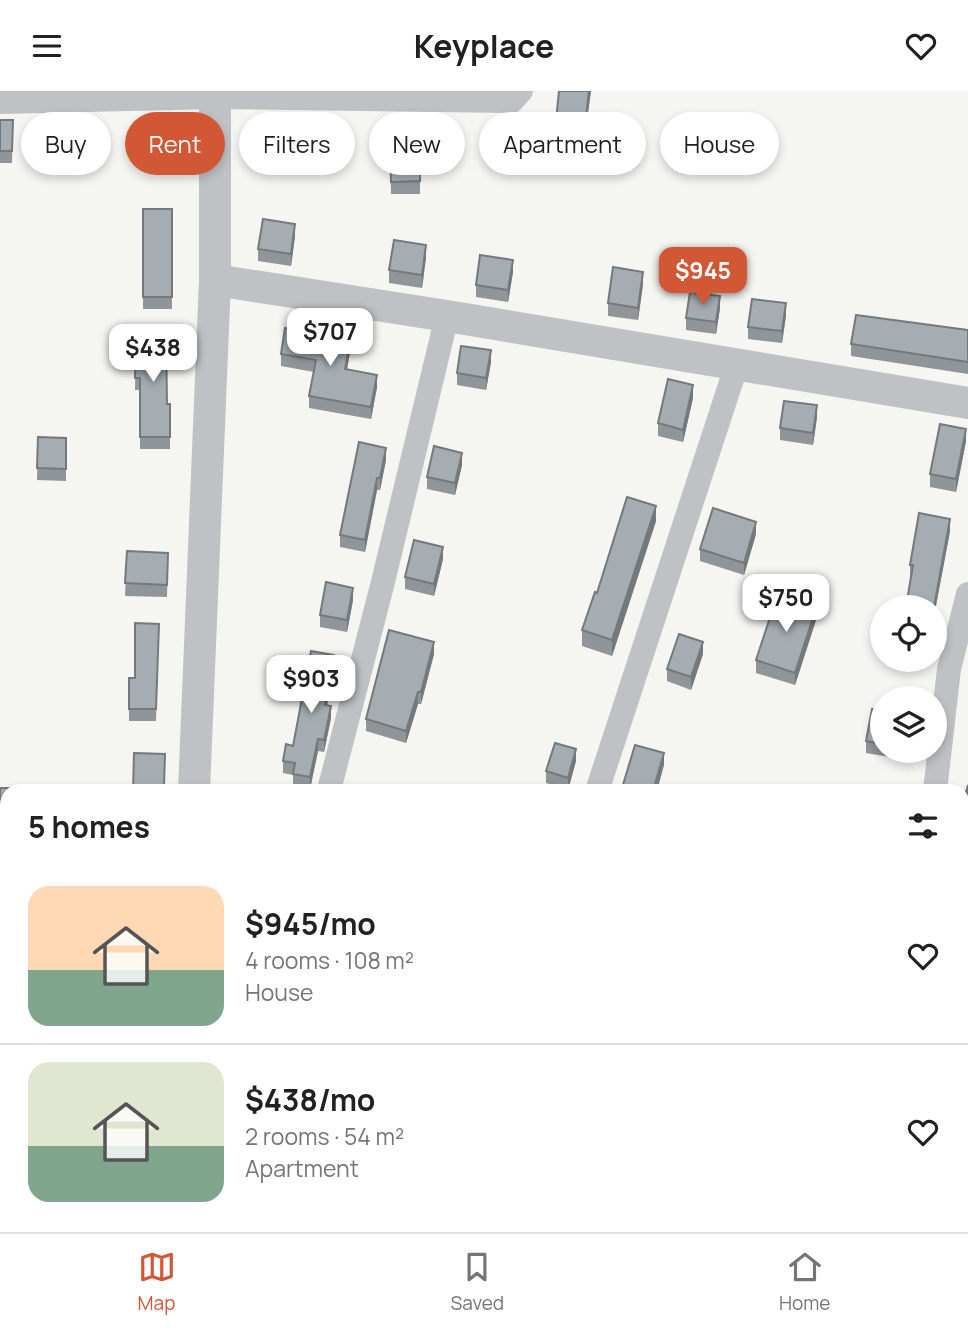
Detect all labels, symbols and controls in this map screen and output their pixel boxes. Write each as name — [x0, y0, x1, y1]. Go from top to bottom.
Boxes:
text: Keyplace — [414, 24, 554, 68]
icon: menu — [28, 27, 66, 65]
icon: heart — [902, 27, 940, 65]
chip: Buy — [21, 112, 111, 175]
chip: Rent — [125, 112, 225, 175]
chip: Filters — [239, 112, 355, 175]
chip: New — [369, 112, 465, 175]
chip: Apartment — [479, 112, 646, 175]
chip: House — [660, 112, 779, 175]
pin: $945 — [662, 247, 744, 307]
text: $945 — [675, 254, 731, 286]
pin: $707 — [289, 309, 371, 368]
text: $707 — [303, 315, 357, 347]
pin: $438 — [112, 324, 194, 384]
text: $438 — [125, 331, 181, 363]
pin: $750 — [745, 575, 827, 634]
text: $750 — [758, 581, 814, 613]
map controls — [870, 595, 947, 763]
button: locate — [870, 595, 947, 672]
pin: $903 — [270, 655, 352, 715]
text: $903 — [282, 662, 340, 694]
button: layers — [870, 686, 947, 763]
text: 5 homes — [28, 806, 150, 847]
icon: filters — [904, 807, 942, 845]
text: $945/mo — [245, 903, 376, 944]
icon: home — [84, 914, 168, 998]
icon: heart — [904, 937, 942, 975]
text: 4 rooms · 108 m² — [245, 944, 414, 976]
text: House — [245, 976, 314, 1008]
text: $438/mo — [245, 1079, 375, 1120]
icon: home — [84, 1090, 168, 1174]
icon: heart — [904, 1113, 942, 1151]
text: 2 rooms · 54 m² — [245, 1120, 404, 1152]
text: Apartment — [245, 1152, 359, 1184]
tab: Map — [138, 1248, 176, 1316]
tab: Saved — [451, 1248, 504, 1316]
tab: Home — [779, 1248, 830, 1316]

